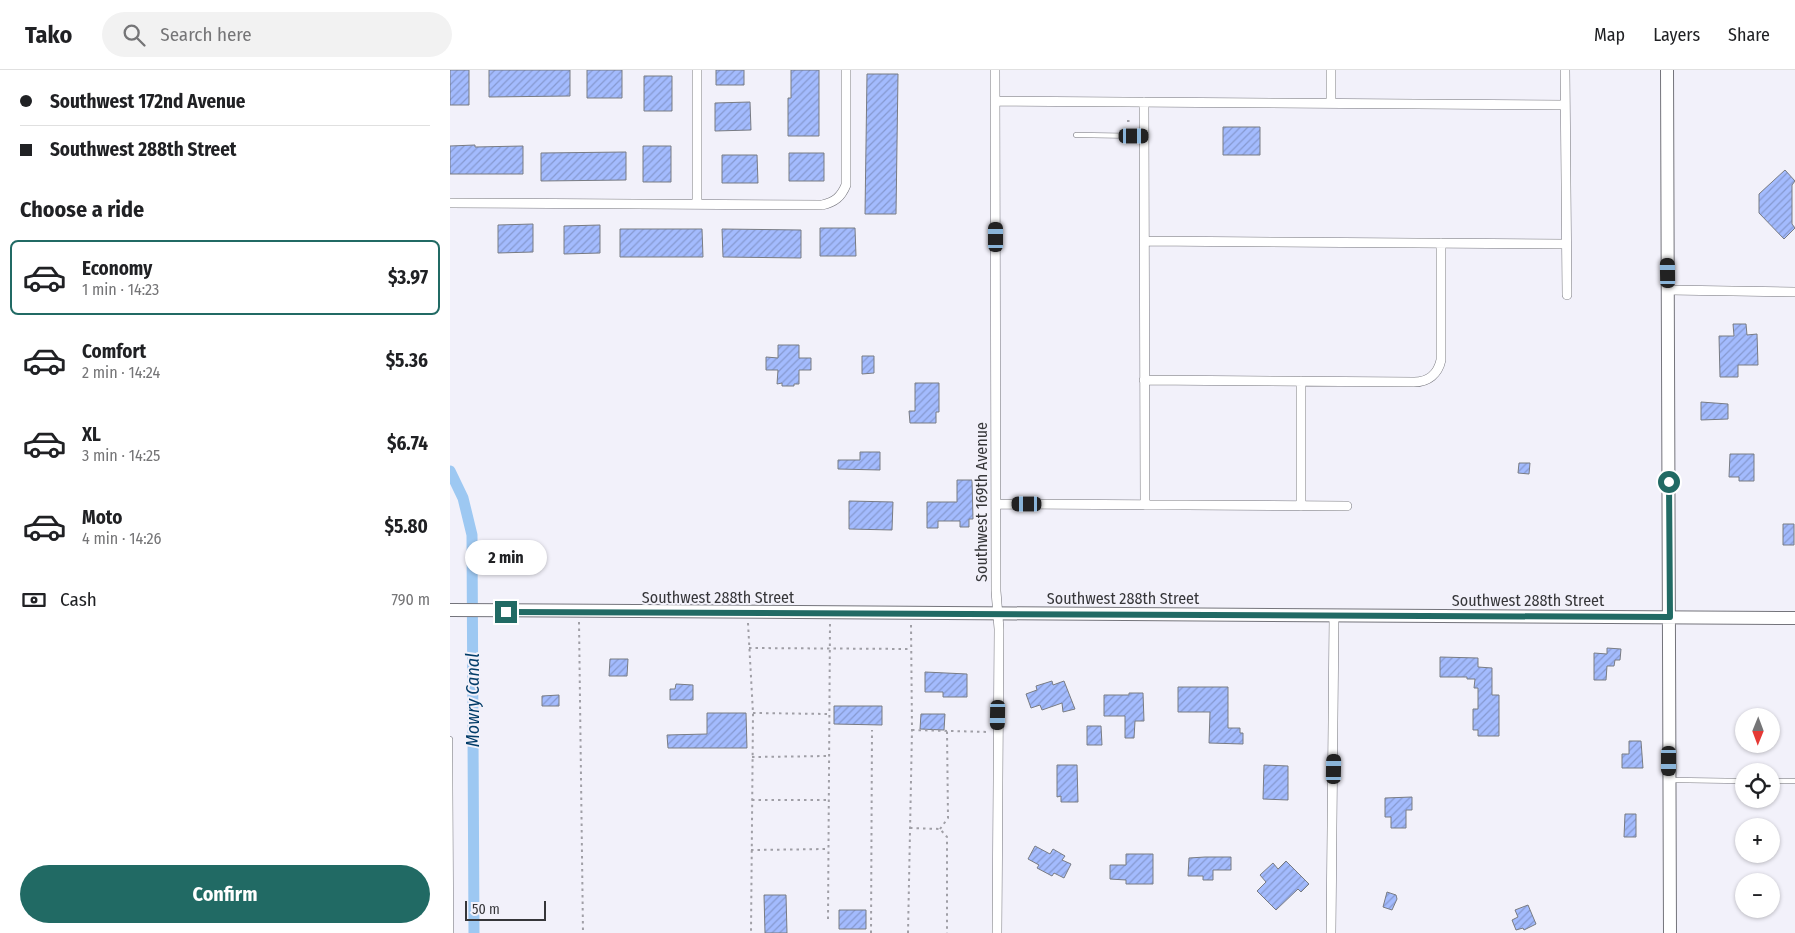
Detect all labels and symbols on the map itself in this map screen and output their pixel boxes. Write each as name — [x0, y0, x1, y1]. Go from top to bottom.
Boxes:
car — [1119, 129, 1149, 144]
car — [988, 222, 1003, 252]
car — [1660, 258, 1675, 288]
street label: Southwest 169th Avenue — [972, 422, 991, 582]
route start — [1658, 471, 1680, 493]
car — [1012, 497, 1042, 512]
callout: 2 min — [465, 540, 547, 574]
street label: Southwest 288th Street — [642, 588, 795, 607]
street label: Southwest 288th Street — [1047, 589, 1200, 608]
street label: Southwest 288th Street — [1452, 591, 1605, 610]
route end — [495, 601, 517, 623]
water label: Mowry Canal — [462, 653, 484, 747]
car — [990, 700, 1005, 730]
north arrow — [1735, 708, 1780, 752]
car — [1661, 746, 1676, 776]
car — [1326, 754, 1341, 784]
scale bar — [465, 898, 546, 921]

